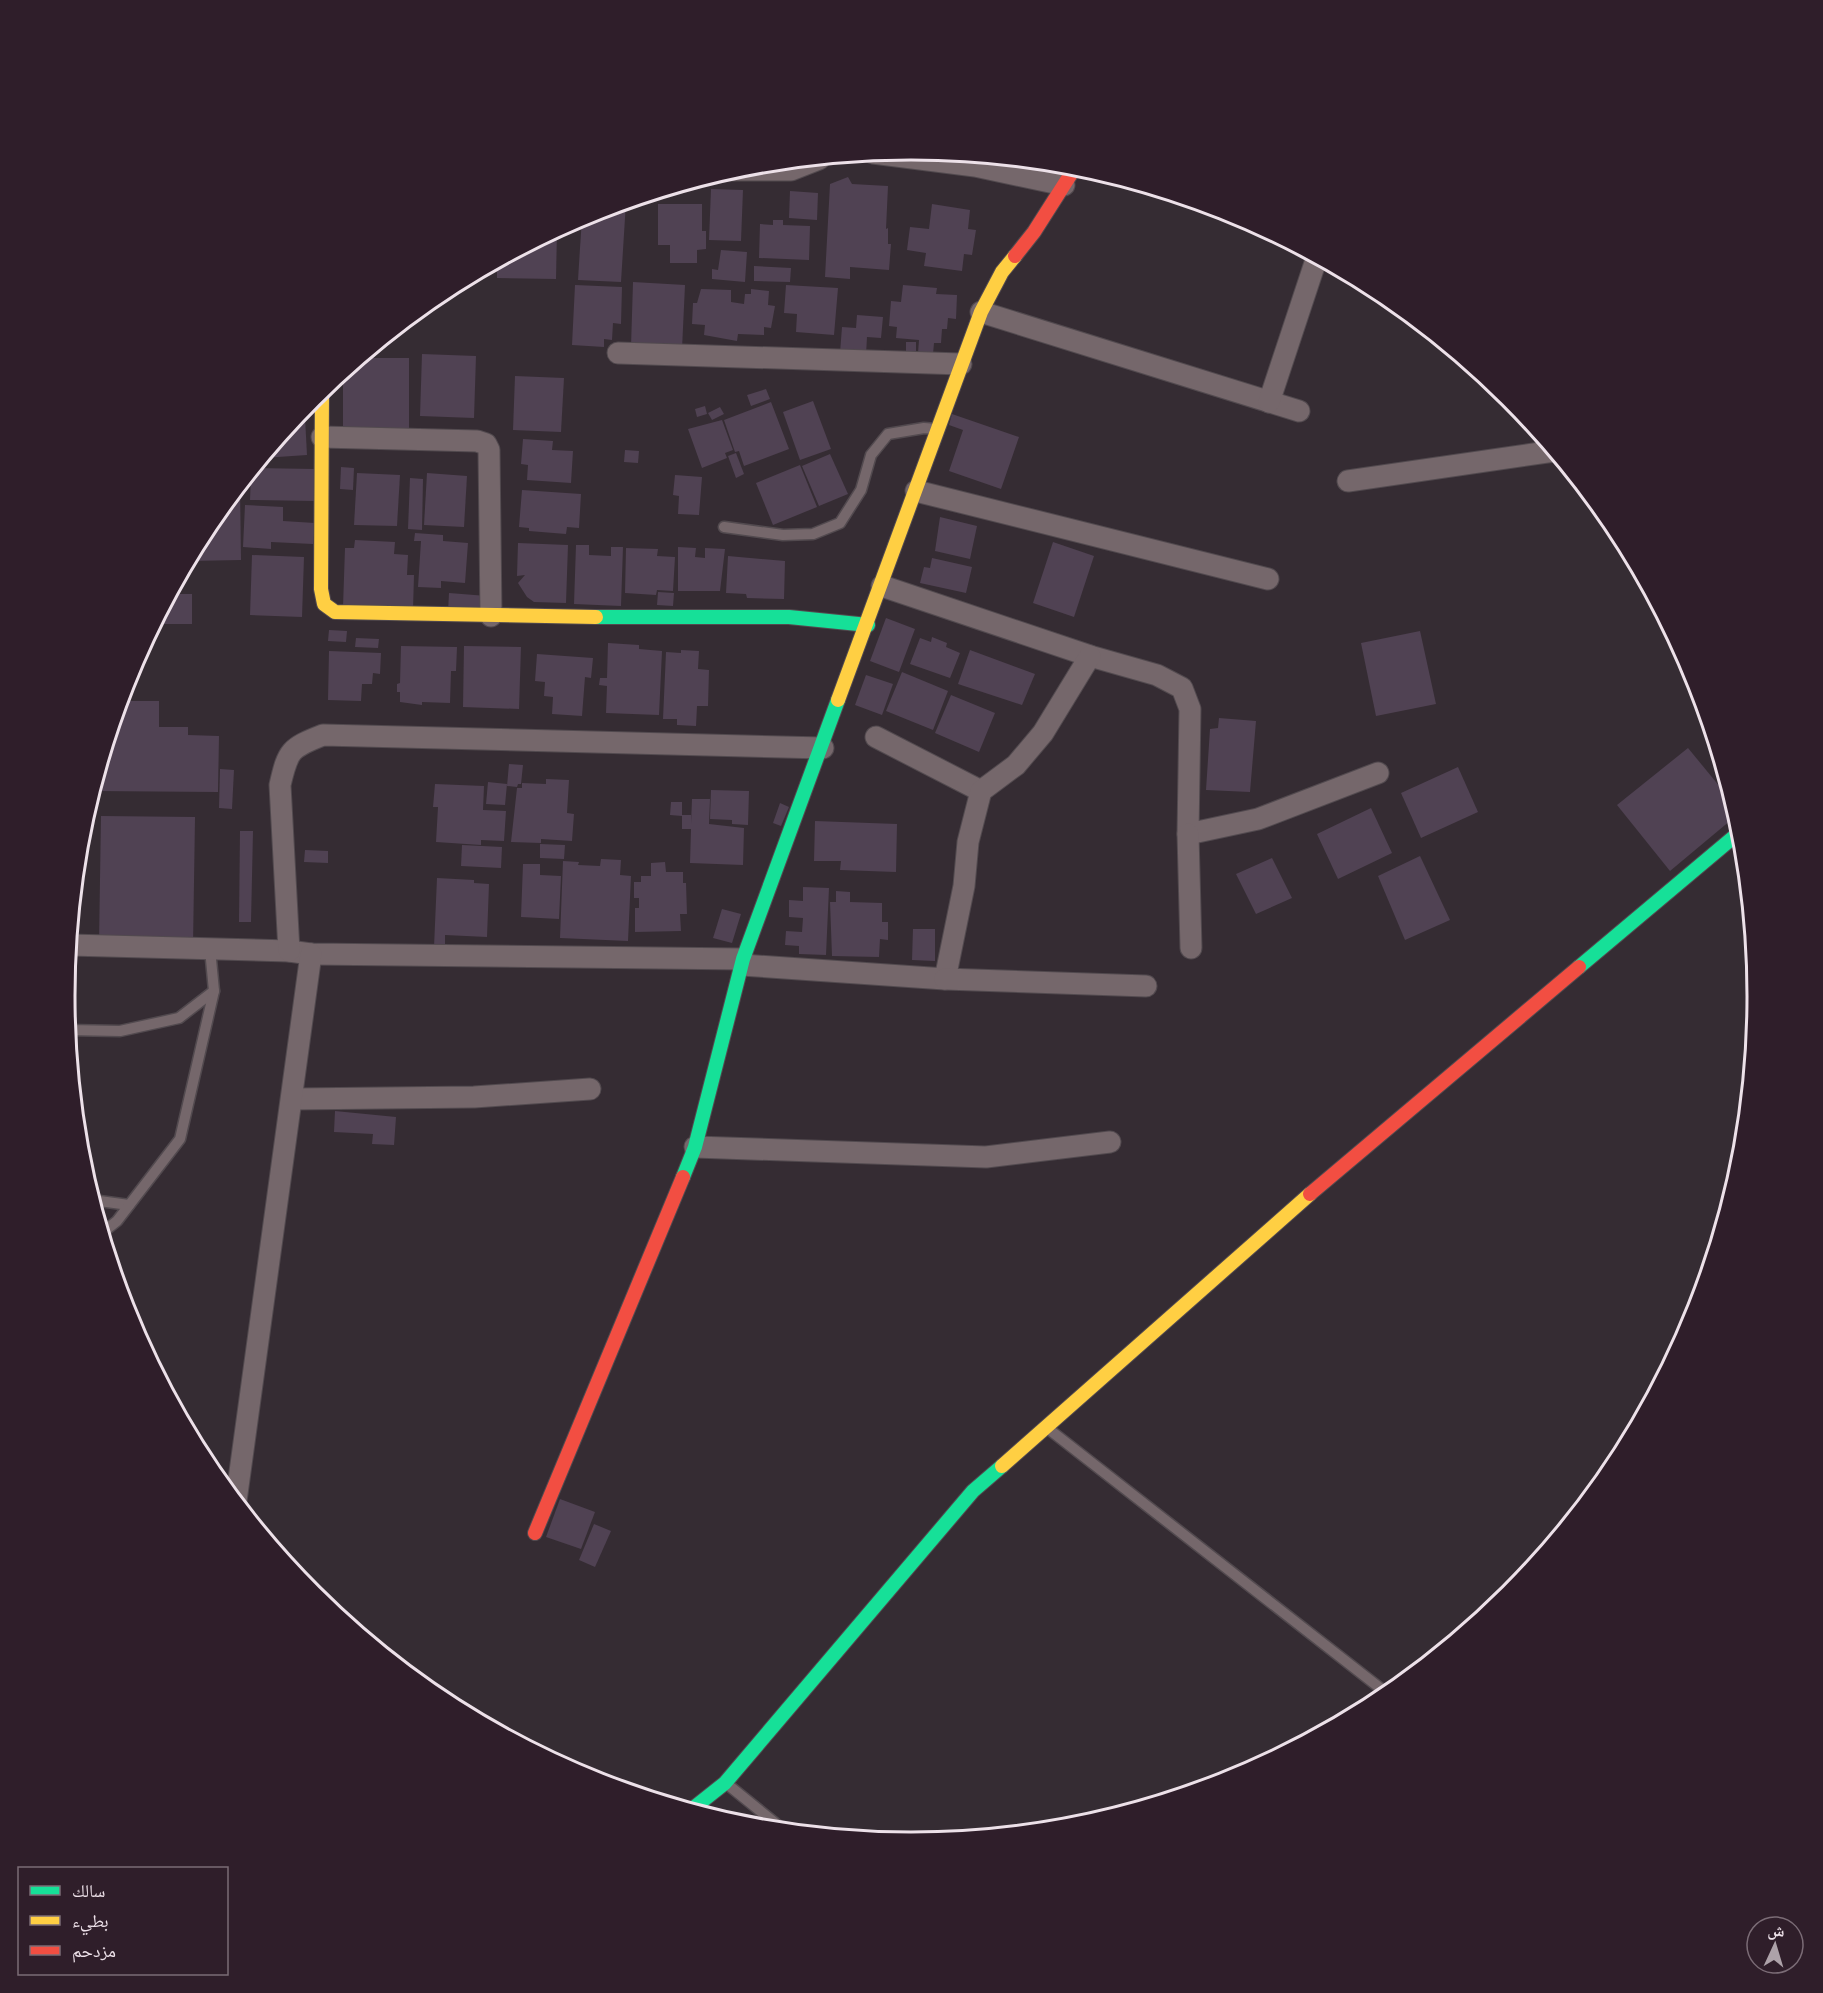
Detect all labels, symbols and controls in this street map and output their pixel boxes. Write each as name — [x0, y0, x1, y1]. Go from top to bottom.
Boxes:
legend — [18, 1867, 228, 1975]
text: سالك — [72, 1880, 105, 1901]
text: بطيء — [72, 1910, 109, 1936]
north arrow — [1745, 1915, 1805, 1975]
text: ش — [1767, 1920, 1785, 1941]
text: مزدحم — [72, 1940, 116, 1963]

